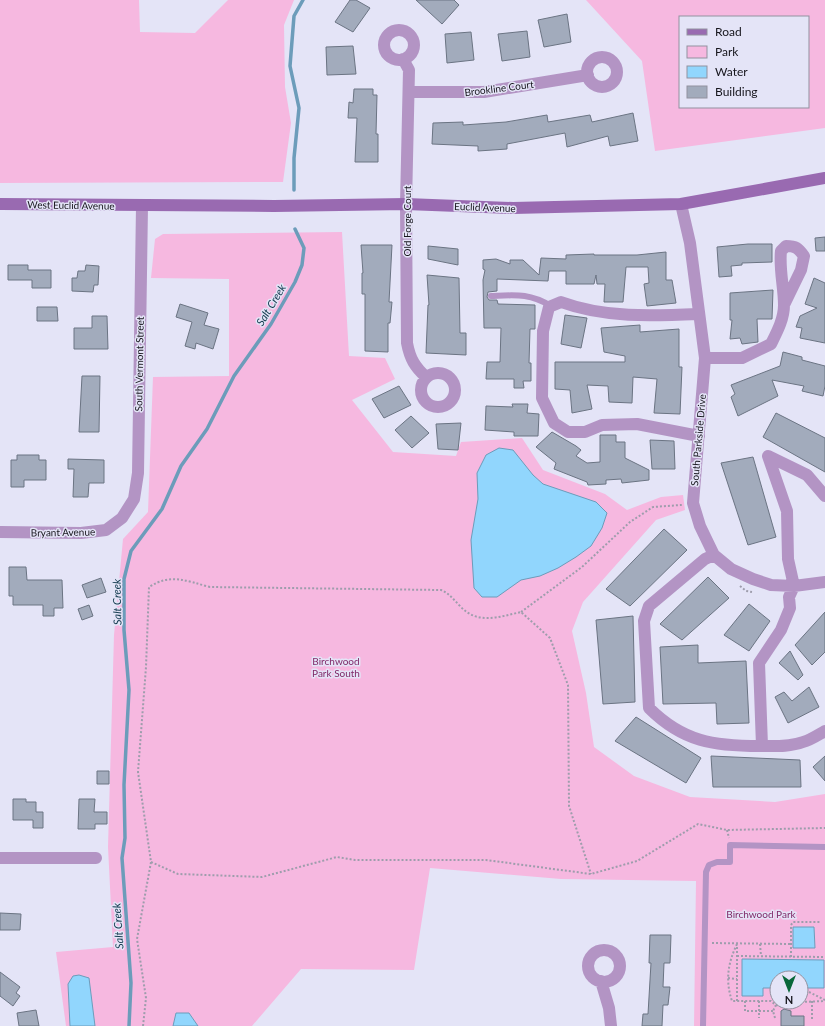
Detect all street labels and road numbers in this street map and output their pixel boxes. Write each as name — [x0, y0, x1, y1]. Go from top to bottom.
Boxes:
street label: Brookline Court — [464, 78, 535, 98]
street label: Old Forge Court — [401, 185, 413, 256]
street label: West Euclid Avenue — [27, 198, 115, 212]
street label: Euclid Avenue — [454, 200, 516, 214]
street label: South Vermont Street — [132, 316, 146, 412]
street label: South Parkside Drive — [688, 394, 708, 486]
street label: Bryant Avenue — [31, 525, 95, 539]

